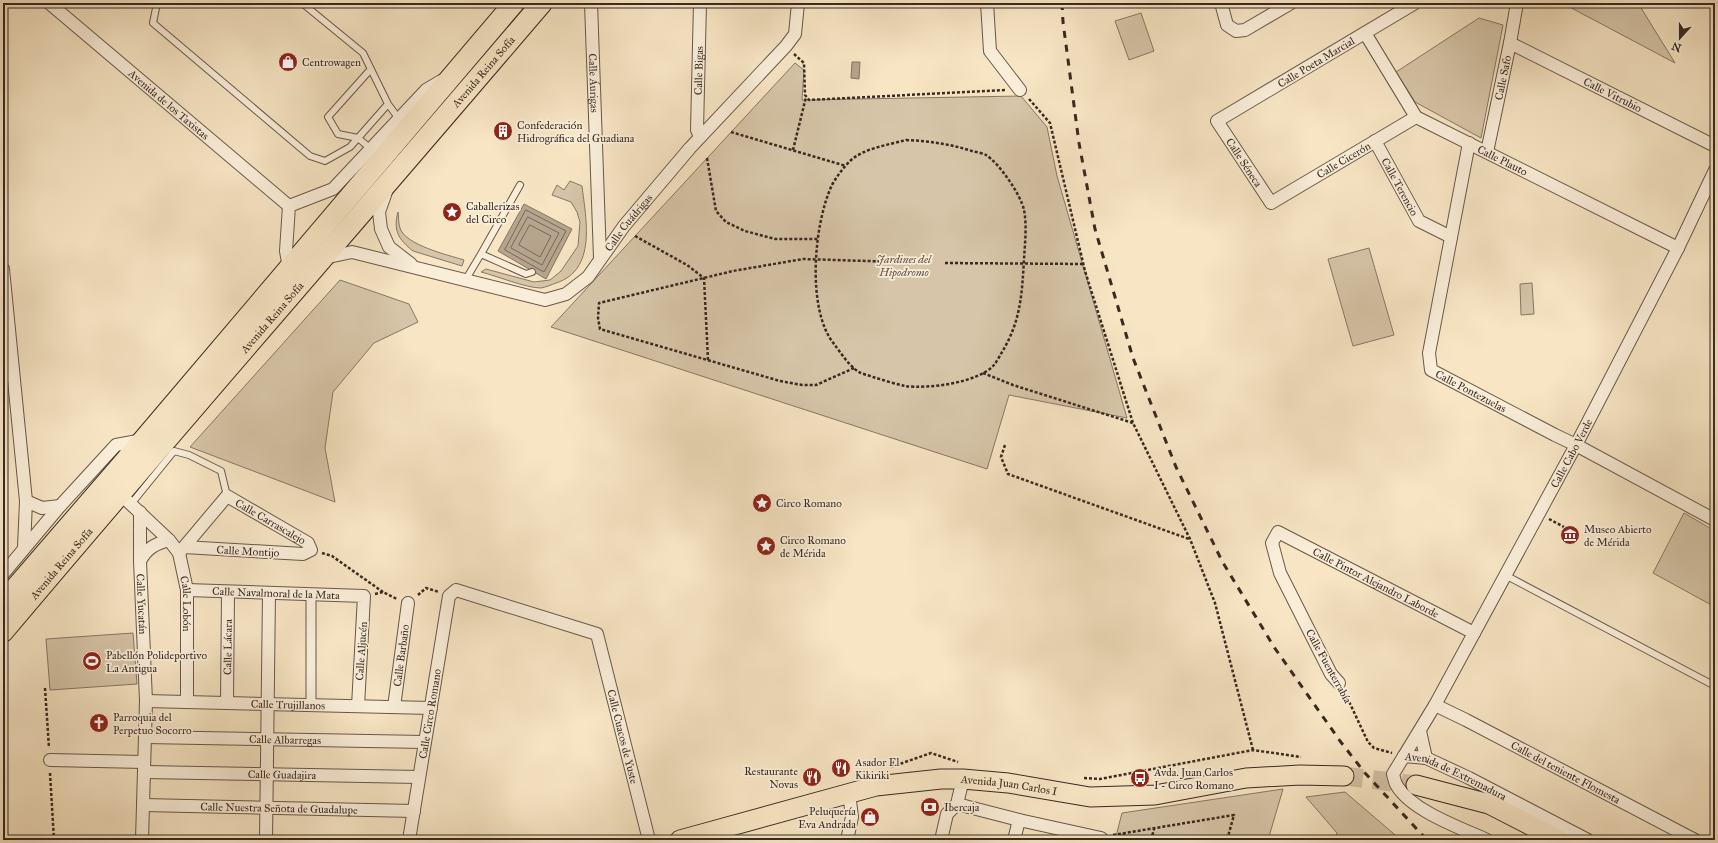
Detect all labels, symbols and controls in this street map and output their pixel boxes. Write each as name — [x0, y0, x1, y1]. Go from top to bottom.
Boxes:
north arrow — [1660, 18, 1700, 58]
street label: Avenida Reina Sofía — [449, 33, 518, 111]
street label: Calle Poeta Marcial — [1275, 34, 1357, 91]
text: N — [1669, 39, 1683, 55]
street label: Calle Bigas — [692, 46, 706, 95]
shop icon: Centrowagen — [277, 51, 299, 73]
street label: Calle Áurigas — [586, 53, 601, 113]
street label: Calle Safo — [1492, 54, 1514, 101]
place label: Centrowagen — [302, 56, 361, 69]
street label: Avenida de los Taxistas — [125, 66, 212, 143]
street label: Calle Vitrubio — [1581, 75, 1644, 115]
place label: Confederación Hidrográfica del Guadiana — [517, 119, 635, 145]
building icon: Confederación Hidrográfica del Guadiana — [492, 120, 514, 142]
street label: Calle Séneca — [1223, 136, 1265, 190]
street label: Calle Cicerón — [1314, 139, 1373, 181]
street label: Calle Plauto — [1475, 143, 1530, 179]
street label: Calle Terencio — [1378, 156, 1421, 218]
street label: Calle Cuádrigas — [602, 191, 655, 254]
place label: Caballerizas del Circo — [466, 200, 520, 226]
place icon: Caballerizas del Circo — [441, 201, 463, 223]
park label: Jardines del Hipodromo — [876, 253, 932, 280]
street label: Avenida Reina Sofía — [237, 279, 307, 357]
street label: Calle Pontezuelas — [1433, 367, 1508, 415]
street label: Calle Cabo Verde — [1548, 416, 1596, 490]
place icon: Circo Romano — [751, 492, 773, 514]
street label: Calle Carrascalejo — [233, 496, 308, 547]
place label: Circo Romano — [776, 497, 842, 510]
place label: Museo Abierto de Mérida — [1584, 523, 1652, 549]
museum icon: Museo Abierto de Mérida — [1559, 524, 1581, 546]
street label: Avenida Reina Sofía — [27, 525, 96, 603]
place label: Circo Romano de Mérida — [780, 534, 846, 560]
place icon: Circo Romano de Mérida — [755, 535, 777, 557]
street label: Calle Montijo — [216, 543, 280, 560]
street label: Calle Pintor Alejandro Laborde — [1310, 545, 1441, 621]
street label: Calle Yucatán — [134, 573, 149, 635]
street label: Calle Lobón — [177, 575, 193, 631]
street label: Calle Navalmoral de la Mata — [212, 585, 340, 602]
street label: Calle Lácara — [221, 619, 235, 675]
street label: Calle Aljucén — [353, 621, 370, 681]
street label: Calle Barbaño — [391, 623, 412, 687]
street label: Calle Fuenterrabía — [1303, 627, 1354, 706]
place label: Pabellón Polideportivo La Antigua — [106, 649, 207, 675]
sports icon: Pabellón Polideportivo La Antigua — [81, 650, 103, 672]
street label: Calle Circo Romano — [416, 667, 444, 760]
street label: Calle Cuacos de Yuste — [604, 688, 641, 786]
street label: Calle Trujillanos — [251, 698, 325, 712]
place label: Parroquia del Perpetuo Socorro — [113, 711, 192, 737]
church icon: Parroquia del Perpetuo Socorro — [88, 712, 110, 734]
street label: Calle Albarregas — [249, 733, 321, 747]
street label: Calle del teniente Flomesta — [1509, 739, 1623, 807]
street label: Avenida de Extremadura — [1403, 750, 1509, 804]
place label: Asador El Kikiriki — [854, 756, 900, 782]
restaurant icon: Asador El Kikiriki — [830, 757, 852, 779]
place label: Restaurante Novas — [744, 765, 798, 791]
restaurant icon: Restaurante Novas — [801, 766, 823, 788]
place label: Avda. Juan Carlos I - Circo Romano — [1153, 766, 1234, 792]
bus stop icon: Avda. Juan Carlos I - Circo Romano — [1129, 767, 1151, 789]
street label: Calle Guadajira — [248, 768, 317, 782]
street label: Avenida Juan Carlos I — [959, 773, 1058, 798]
bank icon: Ibercaja — [919, 796, 941, 818]
street label: Calle Nuestra Señota de Guadalupe — [200, 800, 358, 817]
place label: Ibercaja — [944, 801, 980, 814]
place label: Peluquería Eva Andrada — [798, 805, 856, 831]
shop icon: Peluquería Eva Andrada — [859, 806, 881, 828]

